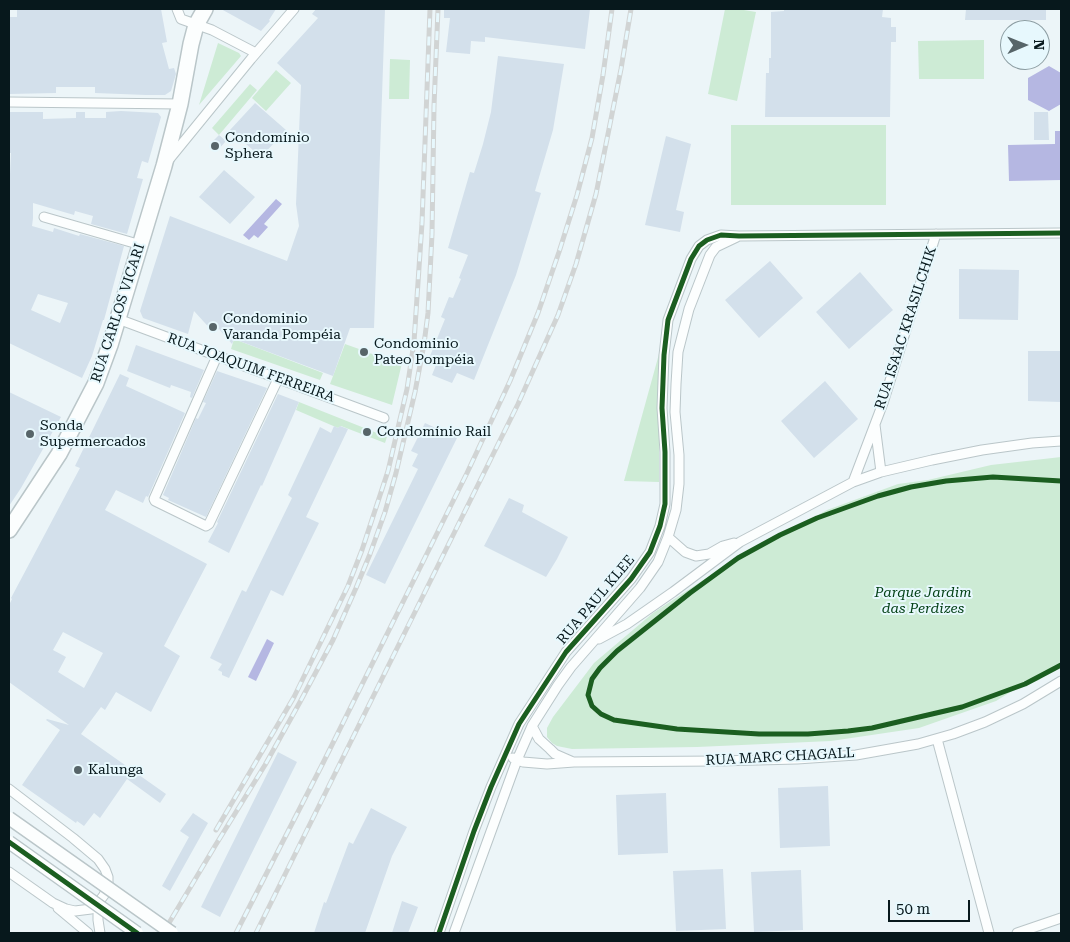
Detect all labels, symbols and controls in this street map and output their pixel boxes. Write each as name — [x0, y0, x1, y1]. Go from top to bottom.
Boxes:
north arrow — [1000, 20, 1050, 70]
text: N — [1031, 39, 1047, 50]
place label: Condomínio Sphera — [225, 130, 310, 162]
marker: Condomínio Sphera — [209, 140, 221, 152]
street label: RUA CARLOS VICARI — [88, 242, 148, 384]
street label: RUA ISAAC KRASILCHIK — [872, 244, 940, 412]
place label: Condominio Varanda Pompéia — [223, 311, 341, 344]
marker: Condominio Varanda Pompéia — [207, 321, 219, 333]
street label: RUA JOAQUIM FERREIRA — [165, 330, 337, 406]
place label: Condominio Pateo Pompéia — [374, 336, 474, 368]
marker: Condominio Pateo Pompéia — [358, 346, 370, 358]
place label: Sonda Supermercados — [40, 418, 146, 451]
place label: Condomínio Rail — [377, 424, 491, 440]
marker: Condomínio Rail — [361, 426, 373, 438]
marker: Sonda Supermercados — [24, 428, 36, 440]
street label: RUA PAUL KLEE — [554, 552, 638, 648]
park label: Parque Jardim das Perdizes — [875, 585, 971, 618]
street label: RUA MARC CHAGALL — [705, 745, 855, 769]
place label: Kalunga — [88, 762, 143, 778]
marker: Kalunga — [72, 764, 84, 776]
scale bar — [890, 890, 972, 922]
text: 50 m — [896, 900, 930, 918]

